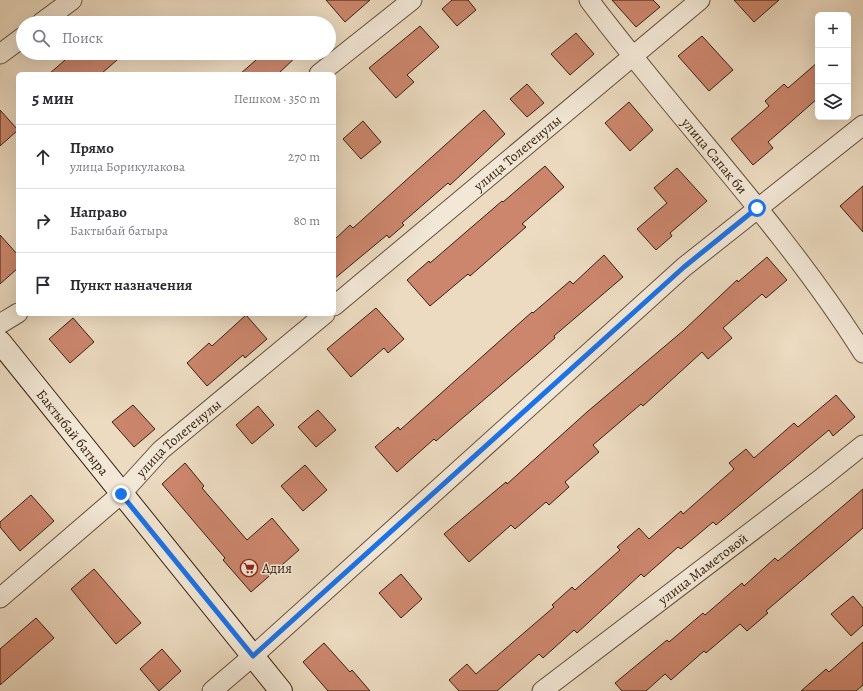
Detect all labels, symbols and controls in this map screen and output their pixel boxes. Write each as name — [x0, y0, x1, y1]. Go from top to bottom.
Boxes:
map controls — [815, 12, 851, 120]
button: + — [815, 12, 851, 48]
search box — [16, 16, 336, 60]
icon: search — [30, 27, 52, 49]
text: Поиск — [62, 28, 103, 48]
button: − — [815, 48, 851, 84]
button: layers — [815, 84, 851, 120]
text: 5 мин — [32, 87, 74, 110]
text: Пешком · 350 m — [234, 90, 320, 107]
street label: улица Толегенулы — [469, 110, 565, 196]
street label: улица Сапак би — [677, 113, 752, 198]
text: Прямо — [70, 138, 114, 158]
icon: ahead — [32, 146, 54, 168]
text: 270 m — [288, 148, 320, 165]
text: улица Борикулакова — [70, 158, 185, 175]
route start — [748, 199, 766, 217]
text: Направо — [70, 202, 127, 222]
icon: right — [32, 210, 54, 232]
text: 80 m — [293, 212, 320, 229]
text: Бактыбай батыра — [70, 222, 168, 239]
icon: arrive — [32, 274, 54, 296]
text: Пункт назначения — [70, 275, 192, 295]
street label: Бактыбай батыра — [32, 385, 114, 480]
street label: улица Толегенулы — [131, 395, 225, 482]
route end — [112, 485, 130, 503]
street label: улица Маметовой — [653, 528, 751, 609]
supermarket icon: Адия — [239, 558, 259, 578]
place label: Адия — [261, 559, 292, 578]

